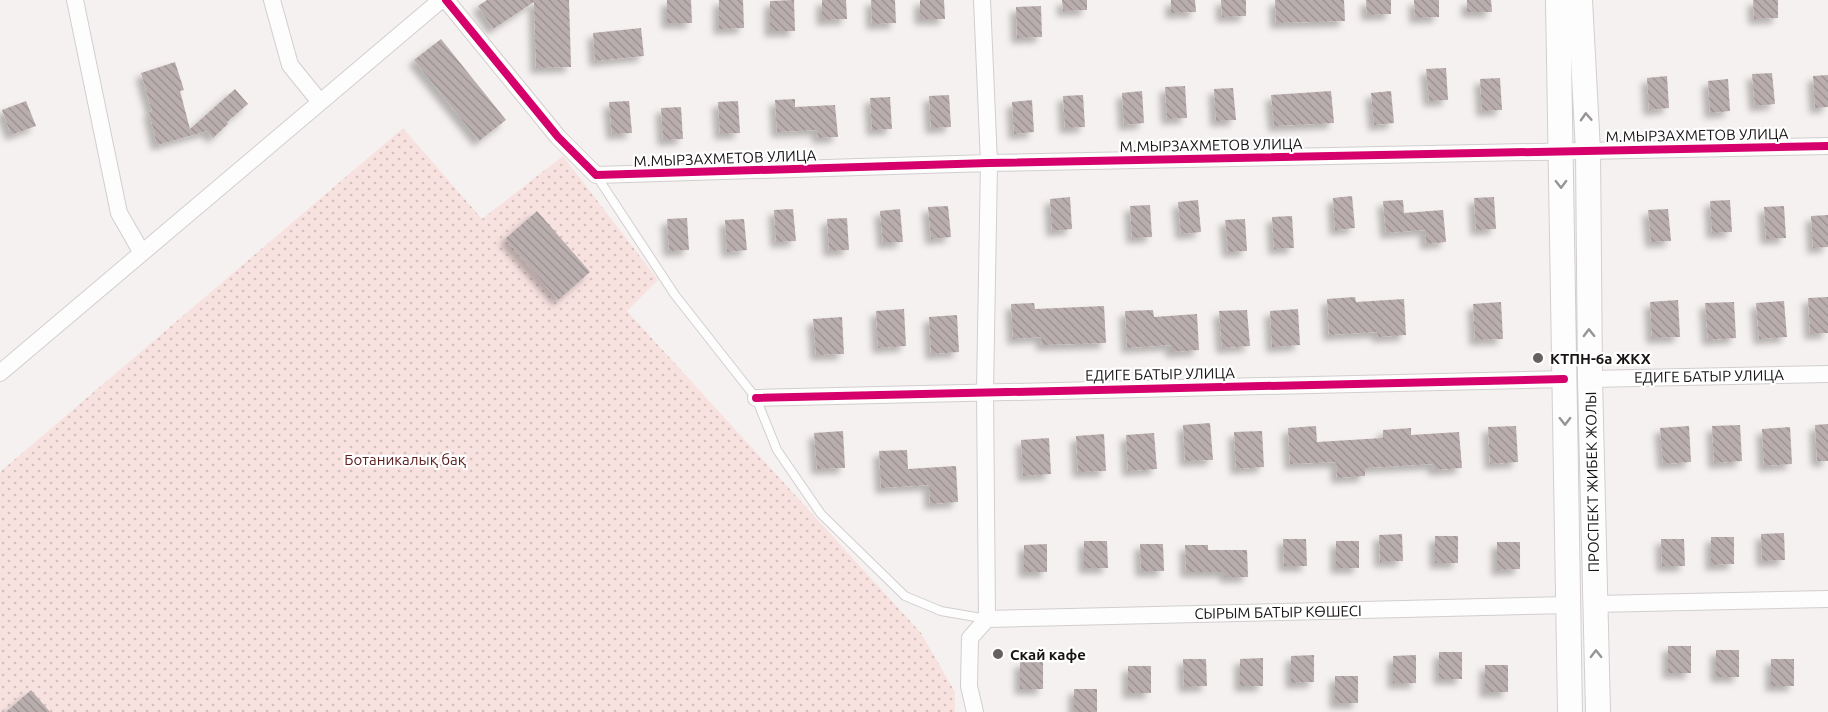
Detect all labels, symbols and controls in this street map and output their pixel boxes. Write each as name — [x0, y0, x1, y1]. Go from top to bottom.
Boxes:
one-way arrow — [1579, 112, 1592, 121]
street label: М.МЫРЗАХМЕТОВ УЛИЦА — [1605, 125, 1789, 145]
street label: М.МЫРЗАХМЕТОВ УЛИЦА — [1119, 135, 1303, 155]
street label: М.МЫРЗАХМЕТОВ УЛИЦА — [633, 146, 817, 170]
one-way arrow — [1555, 180, 1567, 189]
one-way arrow — [1583, 328, 1595, 337]
place label: КТПН-6а ЖКХ — [1550, 350, 1651, 367]
marker: КТПН-6а ЖКХ — [1531, 351, 1545, 365]
street label: ЕДИГЕ БАТЫР УЛИЦА — [1085, 364, 1235, 384]
street label: ЕДИГЕ БАТЫР УЛИЦА — [1634, 366, 1784, 386]
street label: ПРОСПЕКТ ЖИБЕК ЖОЛЫ — [1582, 391, 1602, 573]
one-way arrow — [1559, 417, 1571, 426]
park label: Ботаникалық бақ — [344, 451, 466, 468]
street label: СЫРЫМ БАТЫР КӨШЕСІ — [1194, 602, 1362, 622]
place label: Скай кафе — [1010, 646, 1086, 663]
marker: Скай кафе — [991, 647, 1005, 661]
one-way arrow — [1590, 649, 1603, 658]

